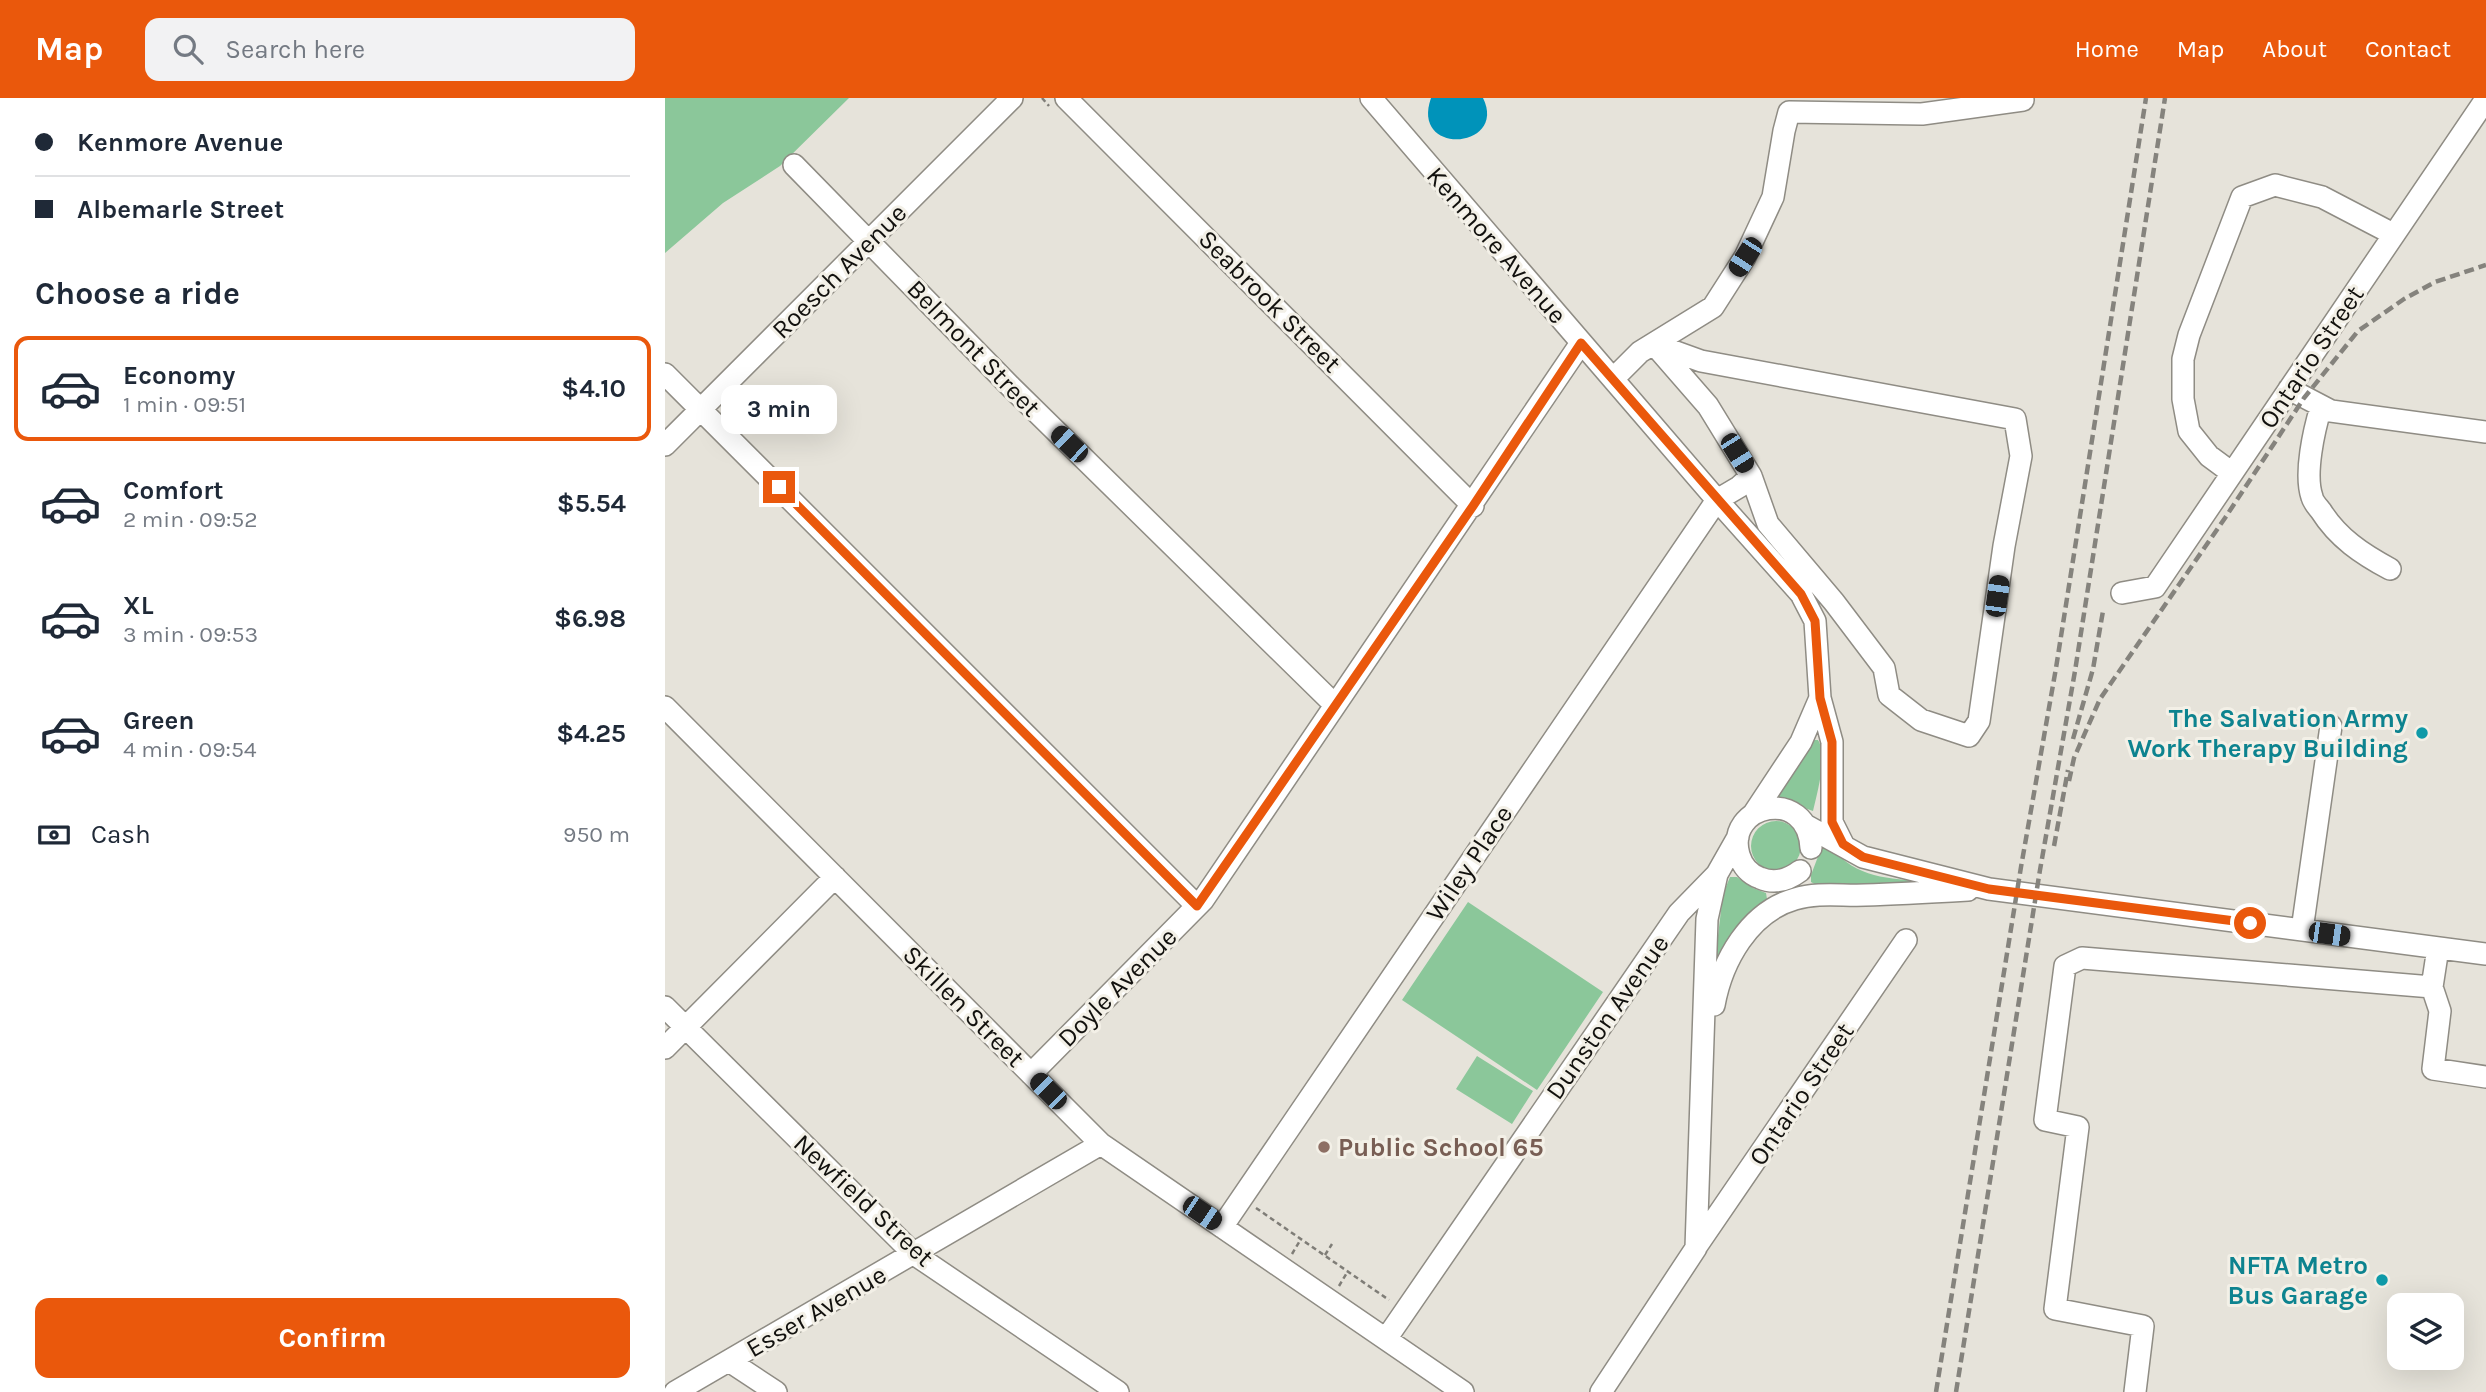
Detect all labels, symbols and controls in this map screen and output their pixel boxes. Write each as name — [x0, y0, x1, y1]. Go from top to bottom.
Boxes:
search box — [145, 18, 635, 81]
text: Map — [35, 30, 103, 68]
icon: search — [169, 30, 207, 68]
text: Search here — [225, 34, 365, 65]
text: Home — [2075, 35, 2139, 63]
text: Map — [2177, 35, 2224, 63]
text: About — [2262, 35, 2327, 63]
text: Contact — [2365, 35, 2451, 63]
text: Kenmore Avenue — [77, 127, 283, 158]
street label: Kenmore Avenue — [1420, 160, 1573, 330]
text: Albemarle Street — [77, 194, 284, 225]
street label: Roesch Avenue — [765, 197, 913, 345]
street label: Seabrook Street — [1192, 224, 1348, 379]
car — [1725, 234, 1766, 280]
street label: Belmont Street — [901, 273, 1047, 423]
text: Choose a ride — [35, 275, 240, 312]
street label: Ontario Street — [2252, 280, 2371, 435]
icon: car — [39, 357, 102, 420]
text: Economy — [123, 360, 235, 391]
text: $4.10 — [561, 373, 626, 404]
callout: 3 min — [721, 386, 837, 434]
text: 1 min · 09:51 — [123, 391, 246, 418]
text: 3 min — [747, 396, 811, 423]
car — [1047, 422, 1092, 466]
car — [1717, 430, 1758, 476]
route end — [763, 471, 795, 503]
icon: car — [39, 472, 102, 535]
text: Comfort — [123, 475, 224, 506]
text: $5.54 — [557, 488, 626, 519]
text: 2 min · 09:52 — [123, 506, 258, 533]
car — [1984, 574, 2011, 618]
icon: car — [39, 587, 102, 650]
text: XL — [123, 590, 154, 621]
text: $6.98 — [554, 603, 626, 634]
text: 3 min · 09:53 — [123, 621, 258, 648]
icon: car — [39, 702, 102, 765]
place label: The Salvation Army Work Therapy Building — [2127, 703, 2408, 764]
text: Green — [123, 705, 195, 736]
text: $4.25 — [556, 718, 626, 749]
marker: The Salvation Army Work Therapy Building — [2414, 725, 2430, 741]
text: 4 min · 09:54 — [123, 736, 257, 763]
street label: Wiley Place — [1419, 800, 1519, 927]
icon: cash — [35, 816, 73, 854]
text: Cash — [91, 819, 151, 850]
text: 950 m — [563, 821, 630, 848]
route start — [2234, 907, 2266, 939]
street label: Doyle Avenue — [1051, 921, 1183, 1053]
car — [2307, 921, 2352, 947]
street label: Dunston Avenue — [1539, 929, 1676, 1106]
street label: Skillen Street — [896, 939, 1031, 1074]
street label: Ontario Street — [1742, 1017, 1861, 1172]
car — [1026, 1069, 1071, 1113]
street label: Newfield Street — [787, 1128, 940, 1273]
place label: Public School 65 — [1338, 1132, 1544, 1163]
marker: Public School 65 — [1316, 1139, 1332, 1155]
car — [1179, 1193, 1226, 1233]
place label: NFTA Metro Bus Garage — [2227, 1250, 2368, 1311]
street label: Esser Avenue — [741, 1259, 892, 1364]
marker: NFTA Metro Bus Garage — [2374, 1272, 2390, 1288]
map controls — [2387, 1293, 2464, 1370]
button: layers — [2387, 1293, 2464, 1370]
button: Confirm — [35, 1298, 630, 1378]

